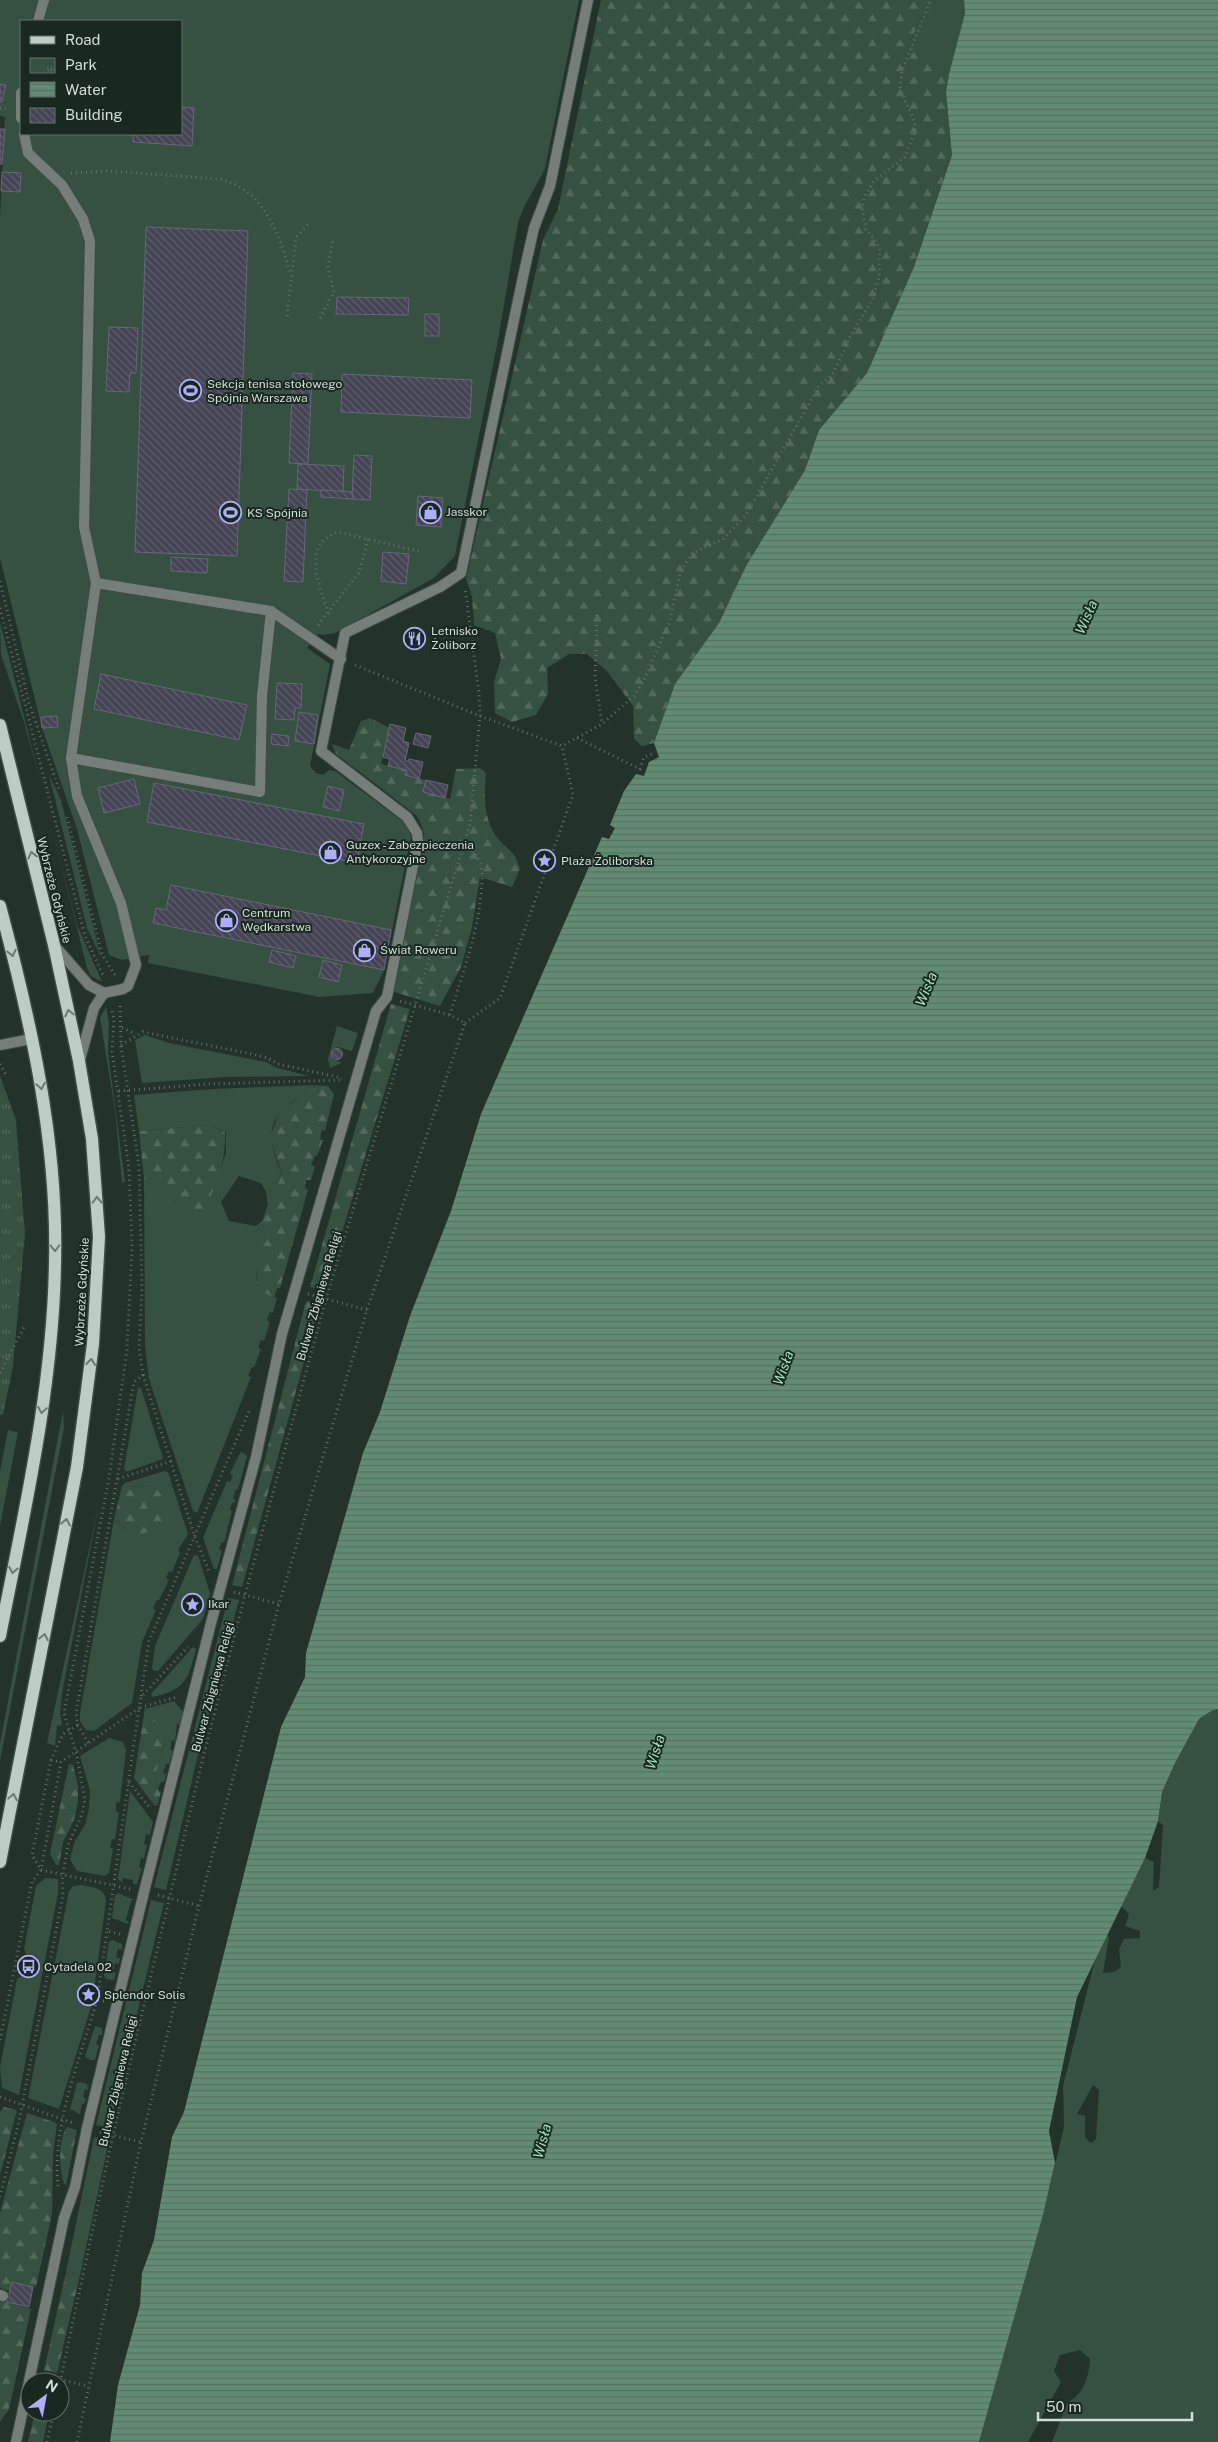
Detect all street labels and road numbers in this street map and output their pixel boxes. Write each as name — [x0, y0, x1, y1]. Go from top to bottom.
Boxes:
street label: Wybrzeże Gdyńskie — [34, 835, 74, 945]
street label: Bulwar Zbigniewa Religi — [294, 1230, 344, 1362]
street label: Wybrzeże Gdyńskie — [72, 1237, 92, 1347]
street label: Bulwar Zbigniewa Religi — [189, 1620, 237, 1754]
street label: Bulwar Zbigniewa Religi — [96, 2014, 140, 2148]

